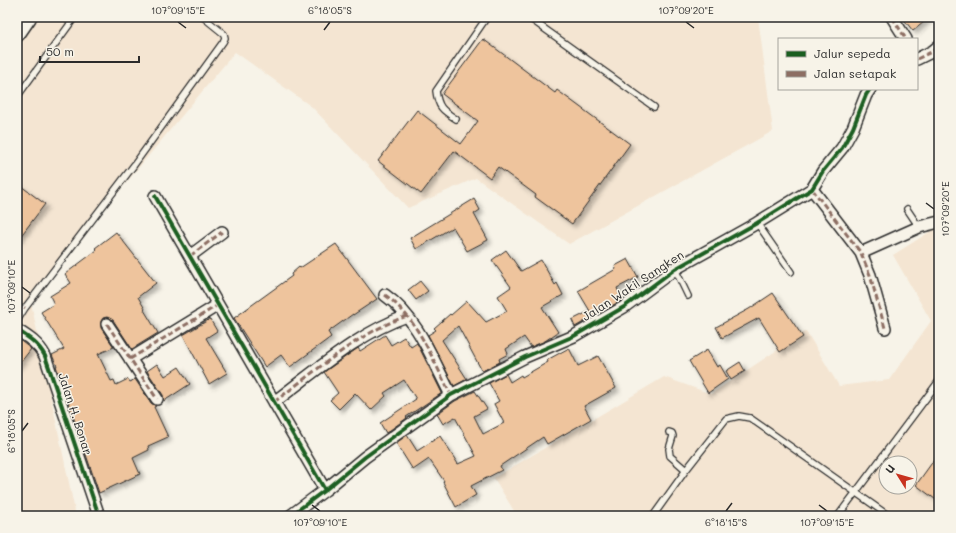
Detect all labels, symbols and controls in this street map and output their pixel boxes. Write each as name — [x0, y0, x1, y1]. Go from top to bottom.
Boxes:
text: 107°09'15"E — [151, 3, 205, 17]
text: 6°18'05"S — [308, 3, 352, 17]
text: 107°09'20"E — [658, 3, 714, 17]
scale bar — [40, 38, 139, 64]
legend — [778, 38, 918, 90]
text: 50 m — [46, 43, 74, 59]
text: Jalur sepeda — [814, 45, 891, 61]
text: Jalan setapak — [814, 65, 896, 81]
text: 107°09'20"E — [938, 181, 952, 237]
street label: Jalan Wakil Sangken — [579, 246, 686, 324]
text: 107°09'10"E — [4, 260, 18, 314]
street label: Jalan H. Bonar — [55, 370, 97, 457]
text: 6°18'05"S — [4, 409, 18, 453]
north arrow — [878, 455, 918, 495]
text: U — [881, 461, 898, 476]
text: 107°09'10"E — [293, 515, 347, 529]
text: 6°18'15"S — [705, 515, 747, 529]
text: 107°09'15"E — [800, 515, 854, 529]

